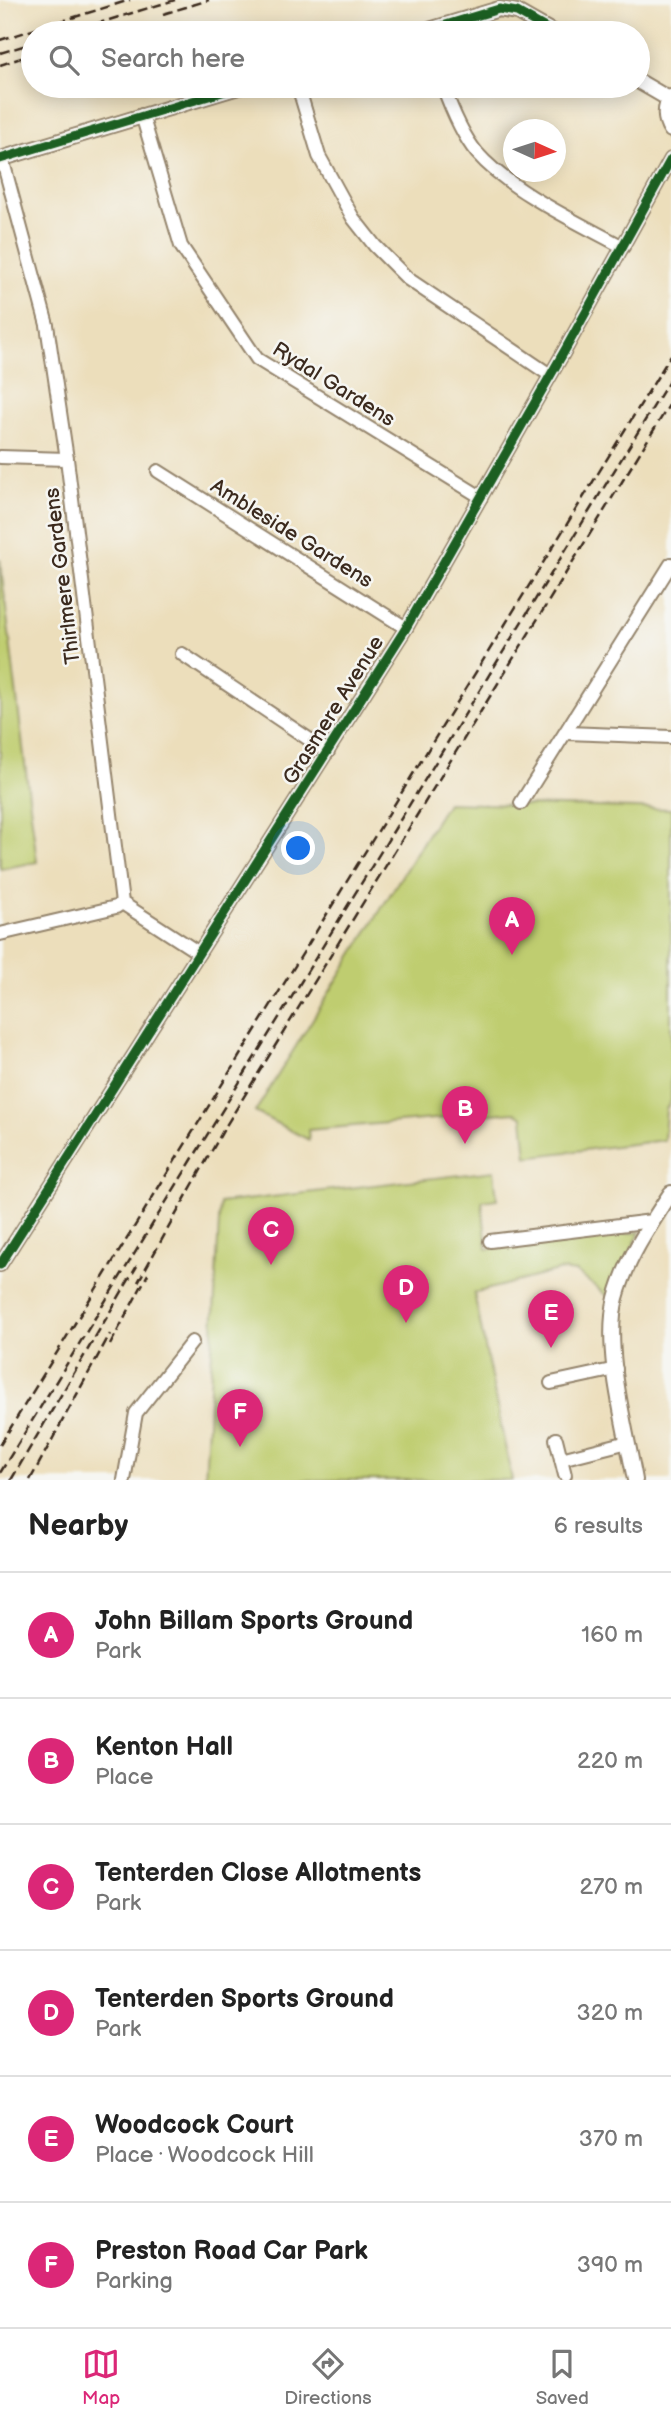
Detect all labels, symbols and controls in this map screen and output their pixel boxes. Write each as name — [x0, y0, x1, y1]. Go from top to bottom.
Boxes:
search box — [21, 21, 650, 98]
icon: search — [45, 41, 83, 79]
text: Search here — [101, 44, 245, 75]
north arrow — [503, 119, 566, 182]
street label: Rydal Gardens — [268, 337, 400, 432]
street label: Ambleside Gardens — [206, 473, 377, 593]
street label: Thirlmere Gardens — [39, 486, 86, 666]
street label: Grasmere Avenue — [278, 631, 389, 789]
your location — [281, 831, 315, 865]
pin: A — [489, 897, 535, 955]
pin: B — [442, 1086, 488, 1144]
pin: C — [248, 1207, 294, 1265]
pin: D — [383, 1265, 429, 1323]
pin: E — [528, 1290, 574, 1348]
pin: F — [217, 1389, 263, 1447]
text: Nearby — [28, 1508, 128, 1544]
text: 6 results — [554, 1512, 643, 1540]
text: John Billam Sports Ground — [95, 1606, 413, 1637]
text: A — [44, 1621, 58, 1649]
text: 160 m — [581, 1621, 643, 1649]
text: Park — [95, 1637, 141, 1665]
text: Kenton Hall — [95, 1732, 233, 1763]
text: B — [43, 1747, 59, 1775]
text: 220 m — [577, 1747, 643, 1775]
text: Place — [95, 1763, 153, 1791]
text: Tenterden Close Allotments — [95, 1858, 421, 1889]
text: C — [43, 1873, 59, 1901]
text: 270 m — [579, 1873, 643, 1901]
text: Park — [95, 1889, 141, 1917]
text: Tenterden Sports Ground — [95, 1984, 394, 2015]
text: D — [43, 1999, 59, 2027]
text: 320 m — [577, 1999, 643, 2027]
text: Park — [95, 2015, 141, 2043]
text: Woodcock Court — [95, 2110, 294, 2141]
text: E — [44, 2125, 58, 2153]
text: 370 m — [579, 2125, 643, 2153]
text: Place · Woodcock Hill — [95, 2141, 314, 2169]
text: Preston Road Car Park — [95, 2236, 368, 2267]
text: F — [44, 2251, 58, 2279]
text: 390 m — [577, 2251, 643, 2279]
text: Parking — [95, 2267, 173, 2295]
tab: Map — [82, 2345, 120, 2410]
tab: Directions — [284, 2345, 372, 2410]
tab: Saved — [536, 2345, 589, 2410]

